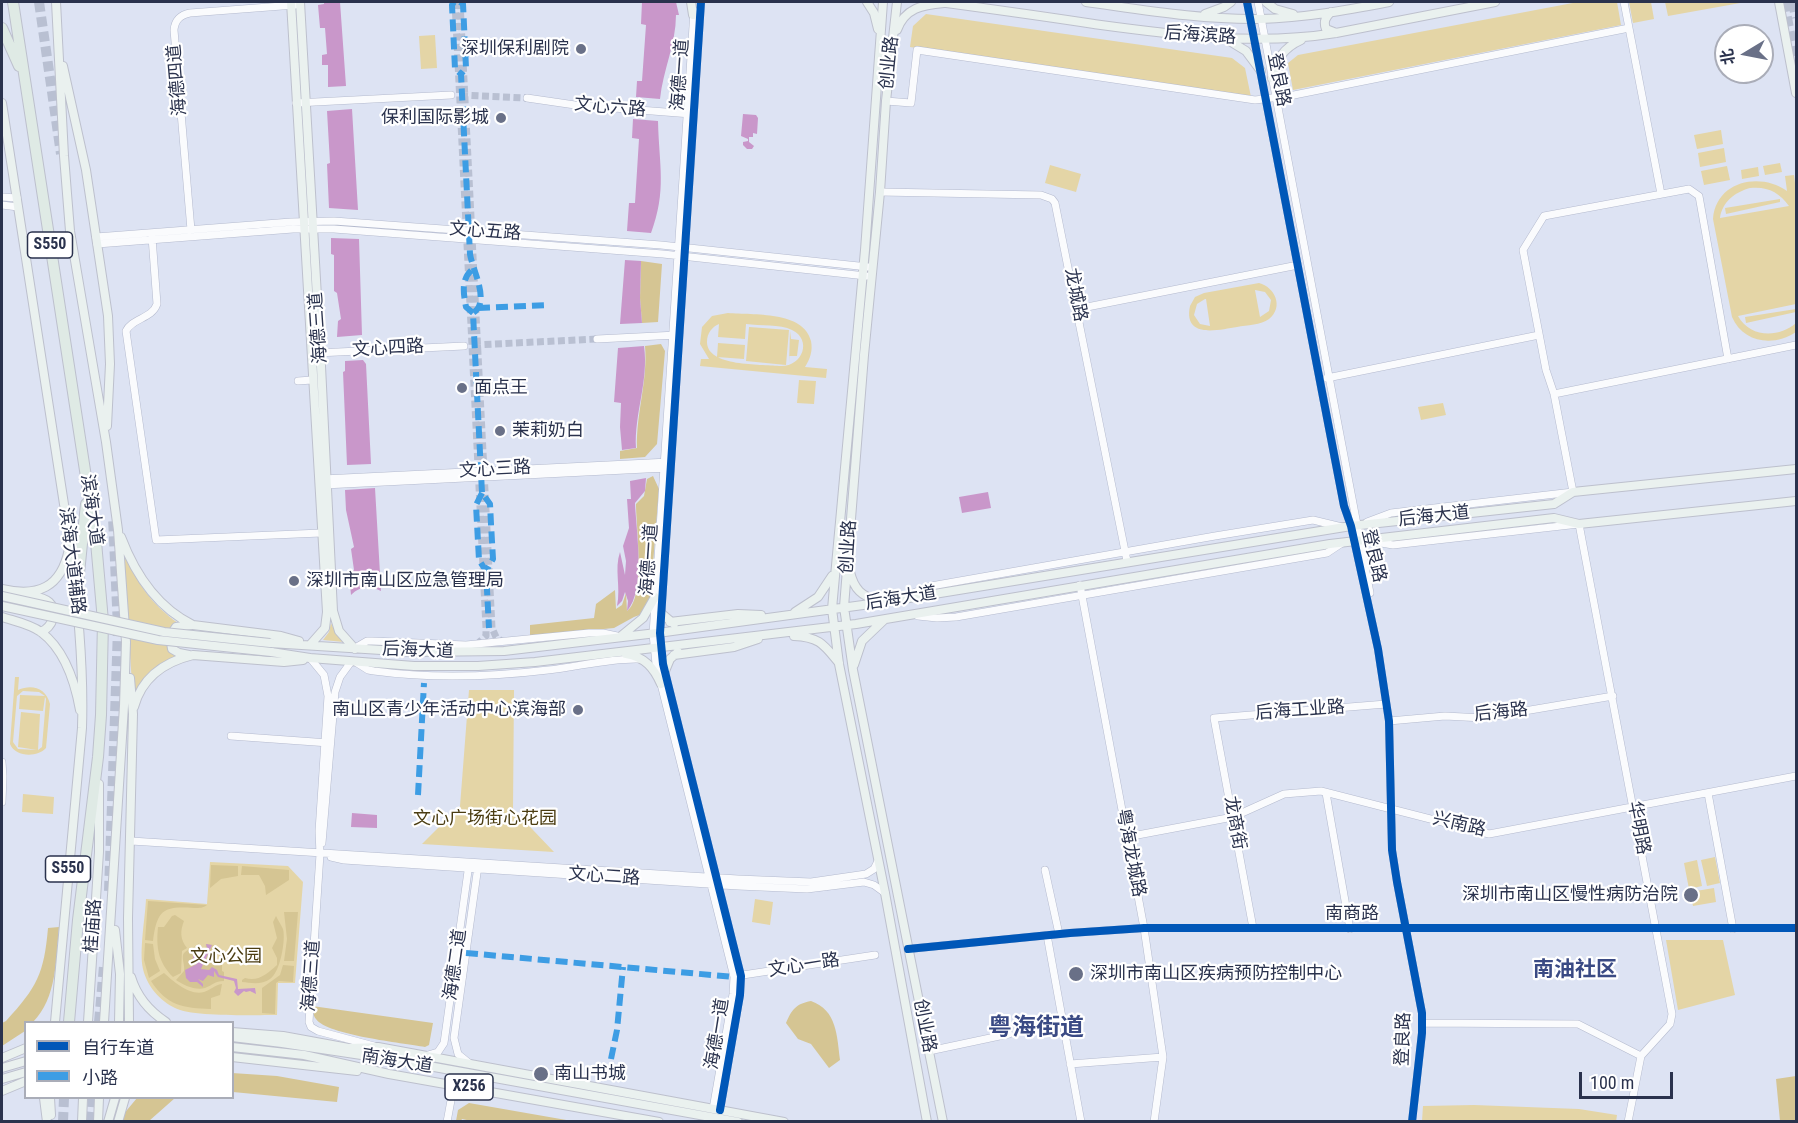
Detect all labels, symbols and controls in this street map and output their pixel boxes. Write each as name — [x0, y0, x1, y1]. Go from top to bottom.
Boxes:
street label: 后海滨路 — [1163, 23, 1237, 49]
north arrow — [1714, 24, 1774, 84]
street label: 创业路 — [876, 35, 904, 91]
place label: 深圳保利剧院 — [461, 38, 569, 60]
street label: 海德一道 — [668, 38, 694, 112]
marker: 深圳保利剧院 — [574, 42, 588, 56]
street label: 海德四道 — [164, 43, 192, 117]
text: 北 — [1717, 47, 1738, 66]
street label: 登良路 — [1262, 51, 1294, 109]
street label: 文心六路 — [573, 94, 647, 122]
place label: 保利国际影城 — [381, 107, 489, 129]
marker: 保利国际影城 — [494, 111, 508, 125]
street label: 文心五路 — [448, 219, 522, 245]
road number: S550 — [28, 232, 72, 258]
street label: 龙城路 — [1059, 266, 1091, 324]
street label: 海德三道 — [306, 291, 332, 365]
street label: 文心四路 — [351, 336, 425, 362]
place label: 面点王 — [474, 377, 528, 399]
marker: 面点王 — [455, 381, 469, 395]
place label: 茉莉奶白 — [512, 420, 584, 442]
marker: 茉莉奶白 — [493, 424, 507, 438]
street label: 文心三路 — [458, 457, 532, 483]
street label: 滨海大道 — [75, 473, 107, 547]
street label: 后海大道 — [1397, 502, 1471, 532]
street label: 滨海大道辅路 — [54, 506, 88, 616]
street label: 创业路 — [836, 519, 862, 575]
street label: 海德一道 — [637, 523, 663, 597]
street label: 登良路 — [1356, 527, 1390, 585]
place label: 深圳市南山区应急管理局 — [306, 570, 504, 592]
marker: 深圳市南山区应急管理局 — [287, 574, 301, 588]
street label: 后海大道 — [864, 583, 938, 615]
street label: 后海大道 — [382, 639, 454, 663]
street label: 后海工业路 — [1254, 697, 1346, 725]
place label: 南山区青少年活动中心滨海部 — [332, 699, 566, 721]
street label: 后海路 — [1473, 699, 1529, 727]
marker: 南山区青少年活动中心滨海部 — [571, 703, 585, 717]
street label: 龙商街 — [1219, 795, 1249, 851]
street label: 华明路 — [1622, 799, 1654, 857]
street label: 粤海龙城路 — [1111, 807, 1149, 899]
park label: 文心广场街心花园 — [413, 808, 557, 830]
street label: 兴南路 — [1430, 808, 1488, 842]
road number: S550 — [46, 856, 90, 882]
street label: 文心二路 — [567, 864, 641, 890]
place label: 深圳市南山区慢性病防治院 — [1462, 884, 1678, 906]
marker: 深圳市南山区慢性病防治院 — [1682, 886, 1700, 904]
street label: 桂庙路 — [81, 898, 107, 954]
street label: 南商路 — [1325, 903, 1379, 925]
street label: 海德二道 — [440, 928, 472, 1002]
street label: 海德三道 — [299, 939, 325, 1013]
park label: 文心公园 — [190, 946, 262, 968]
street label: 文心一路 — [767, 950, 841, 982]
district label: 南油社区 — [1533, 958, 1617, 984]
place label: 深圳市南山区疾病预防控制中心 — [1090, 963, 1342, 985]
marker: 深圳市南山区疾病预防控制中心 — [1067, 965, 1085, 983]
street label: 海德一道 — [702, 997, 734, 1071]
street label: 创业路 — [908, 997, 940, 1055]
street label: 登良路 — [1392, 1012, 1416, 1066]
district label: 粤海街道 — [988, 1015, 1084, 1043]
legend — [24, 1021, 234, 1099]
text: 自行车道 — [82, 1037, 154, 1058]
street label: 南海大道 — [360, 1046, 434, 1078]
scale bar — [1582, 1060, 1676, 1098]
place label: 南山书城 — [554, 1063, 626, 1085]
marker: 南山书城 — [532, 1065, 550, 1083]
text: 小路 — [82, 1067, 118, 1088]
text: 100 m — [1590, 1072, 1634, 1093]
road number: X256 — [445, 1074, 493, 1100]

